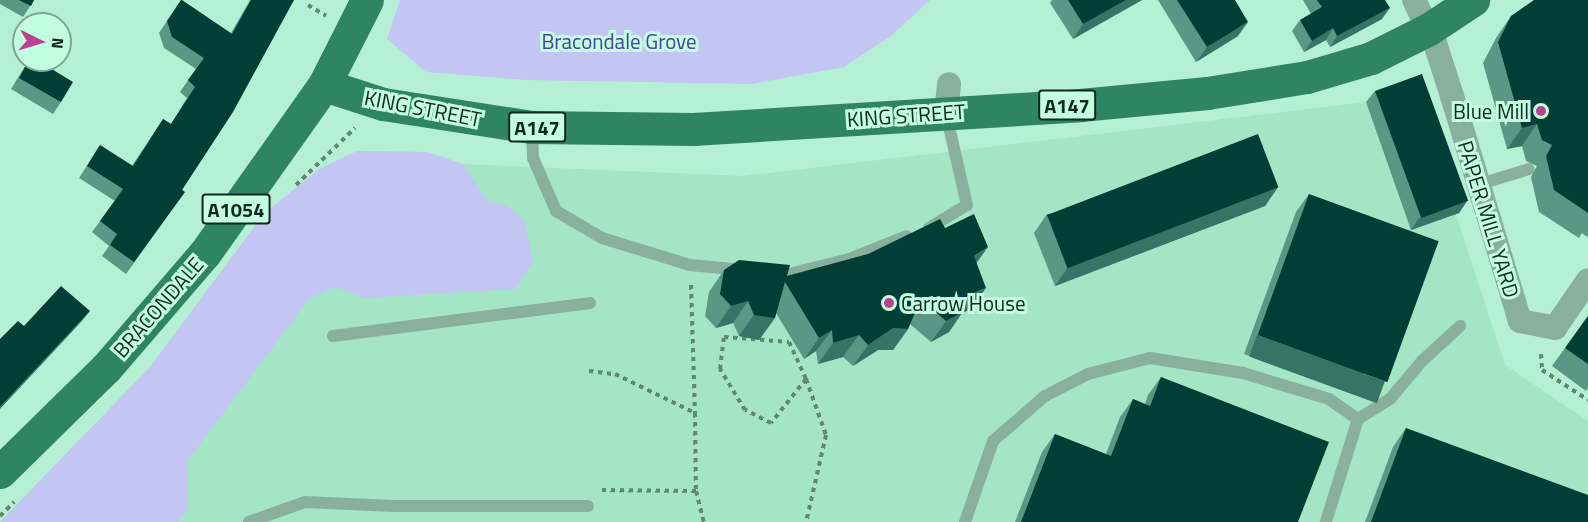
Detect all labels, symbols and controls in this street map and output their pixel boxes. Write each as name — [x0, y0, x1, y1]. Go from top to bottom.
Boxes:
north arrow — [12, 12, 72, 72]
park label: Bracondale Grove — [541, 28, 697, 54]
text: N — [46, 37, 70, 50]
street label: KING STREET — [362, 84, 484, 132]
road number: A147 — [1037, 88, 1097, 122]
street label: KING STREET — [846, 98, 966, 132]
place label: Blue Mill — [1453, 98, 1529, 124]
marker: Blue Mill — [1534, 104, 1548, 118]
road number: A147 — [507, 110, 567, 144]
street label: PAPER MILL YARD — [1453, 137, 1525, 301]
road number: A1054 — [202, 192, 270, 226]
street label: BRACONDALE — [108, 252, 208, 362]
place label: Carrow House — [901, 290, 1026, 316]
marker: Carrow House — [882, 296, 896, 310]

